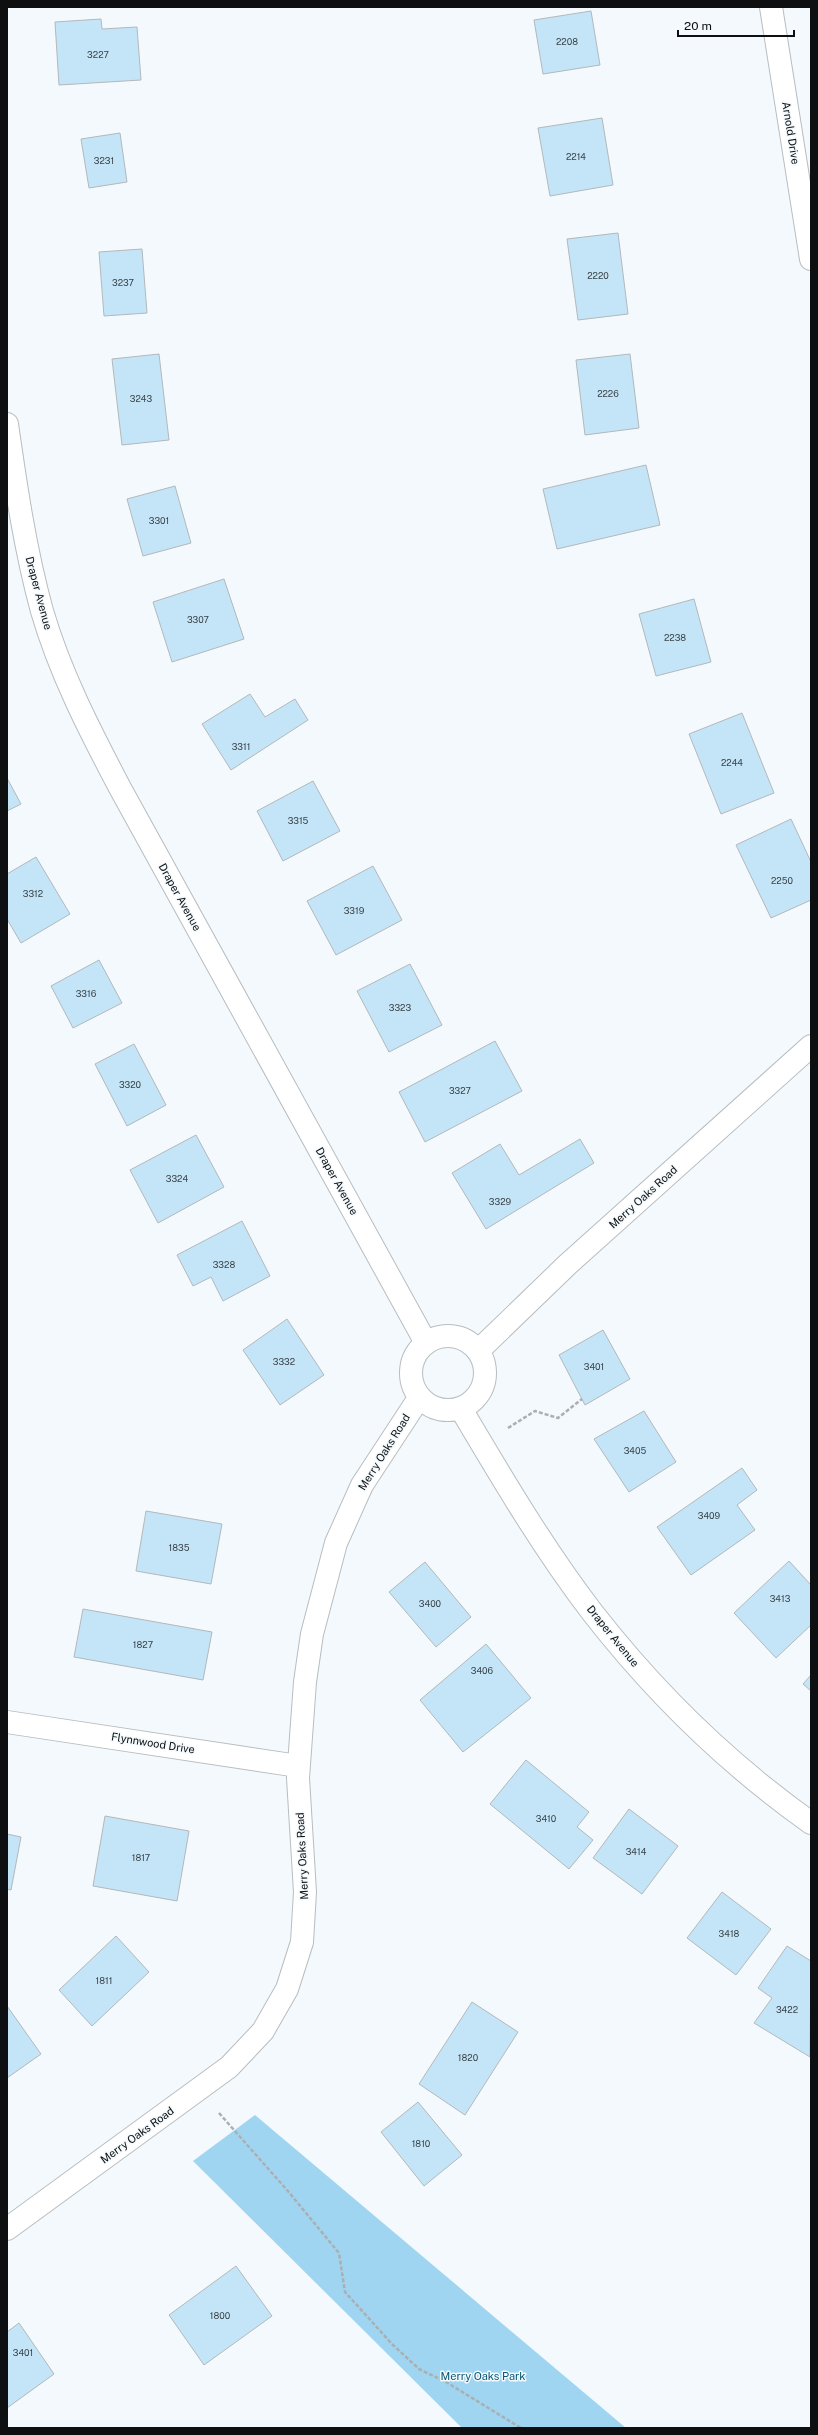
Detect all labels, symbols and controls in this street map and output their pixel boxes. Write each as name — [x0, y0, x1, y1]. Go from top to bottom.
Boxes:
scale bar — [678, 12, 794, 38]
text: 20 m — [684, 19, 712, 33]
house number: 2208 — [556, 36, 578, 47]
house number: 3227 — [87, 49, 109, 60]
street label: Arnold Drive — [780, 101, 802, 165]
house number: 2214 — [566, 151, 586, 162]
house number: 3231 — [94, 155, 114, 166]
house number: 2220 — [587, 270, 609, 281]
house number: 3237 — [112, 277, 134, 288]
house number: 2226 — [597, 388, 619, 399]
house number: 3243 — [130, 393, 153, 404]
house number: 3301 — [149, 515, 169, 526]
street label: Draper Avenue — [23, 555, 55, 631]
house number: 3307 — [187, 614, 209, 625]
house number: 2238 — [664, 632, 686, 643]
house number: 3311 — [232, 741, 250, 752]
house number: 2244 — [721, 757, 743, 768]
house number: 3315 — [288, 815, 309, 826]
street label: Draper Avenue — [156, 861, 204, 933]
house number: 2250 — [771, 875, 793, 886]
house number: 3312 — [23, 888, 43, 899]
house number: 3319 — [344, 905, 365, 916]
house number: 3316 — [76, 988, 97, 999]
house number: 3323 — [389, 1002, 411, 1013]
house number: 3320 — [119, 1079, 142, 1090]
house number: 3327 — [449, 1085, 471, 1096]
street label: Draper Avenue — [313, 1145, 361, 1217]
street label: Merry Oaks Road — [606, 1163, 680, 1231]
house number: 3324 — [166, 1173, 188, 1184]
house number: 3329 — [489, 1196, 512, 1207]
house number: 3328 — [213, 1259, 235, 1270]
house number: 3332 — [273, 1356, 295, 1367]
house number: 3401 — [584, 1361, 604, 1372]
street label: Merry Oaks Road — [356, 1412, 412, 1492]
house number: 3405 — [624, 1445, 647, 1456]
house number: 3409 — [698, 1510, 721, 1521]
house number: 1835 — [169, 1542, 190, 1553]
house number: 3413 — [770, 1593, 791, 1604]
house number: 3400 — [419, 1598, 442, 1609]
street label: Draper Avenue — [585, 1603, 641, 1669]
house number: 1827 — [133, 1639, 153, 1650]
house number: 3406 — [471, 1665, 494, 1676]
street label: Flynnwood Drive — [110, 1730, 196, 1756]
street label: Merry Oaks Road — [294, 1812, 310, 1900]
house number: 3410 — [536, 1813, 557, 1824]
house number: 3414 — [626, 1846, 647, 1857]
house number: 1817 — [132, 1852, 150, 1863]
house number: 3418 — [719, 1928, 740, 1939]
house number: 1811 — [96, 1975, 112, 1986]
house number: 3422 — [776, 2004, 798, 2015]
house number: 1820 — [458, 2052, 479, 2063]
street label: Merry Oaks Road — [98, 2104, 176, 2166]
house number: 1810 — [412, 2138, 431, 2149]
house number: 1800 — [210, 2310, 231, 2321]
house number: 3401 — [13, 2347, 33, 2358]
park label: Merry Oaks Park — [441, 2370, 525, 2382]

